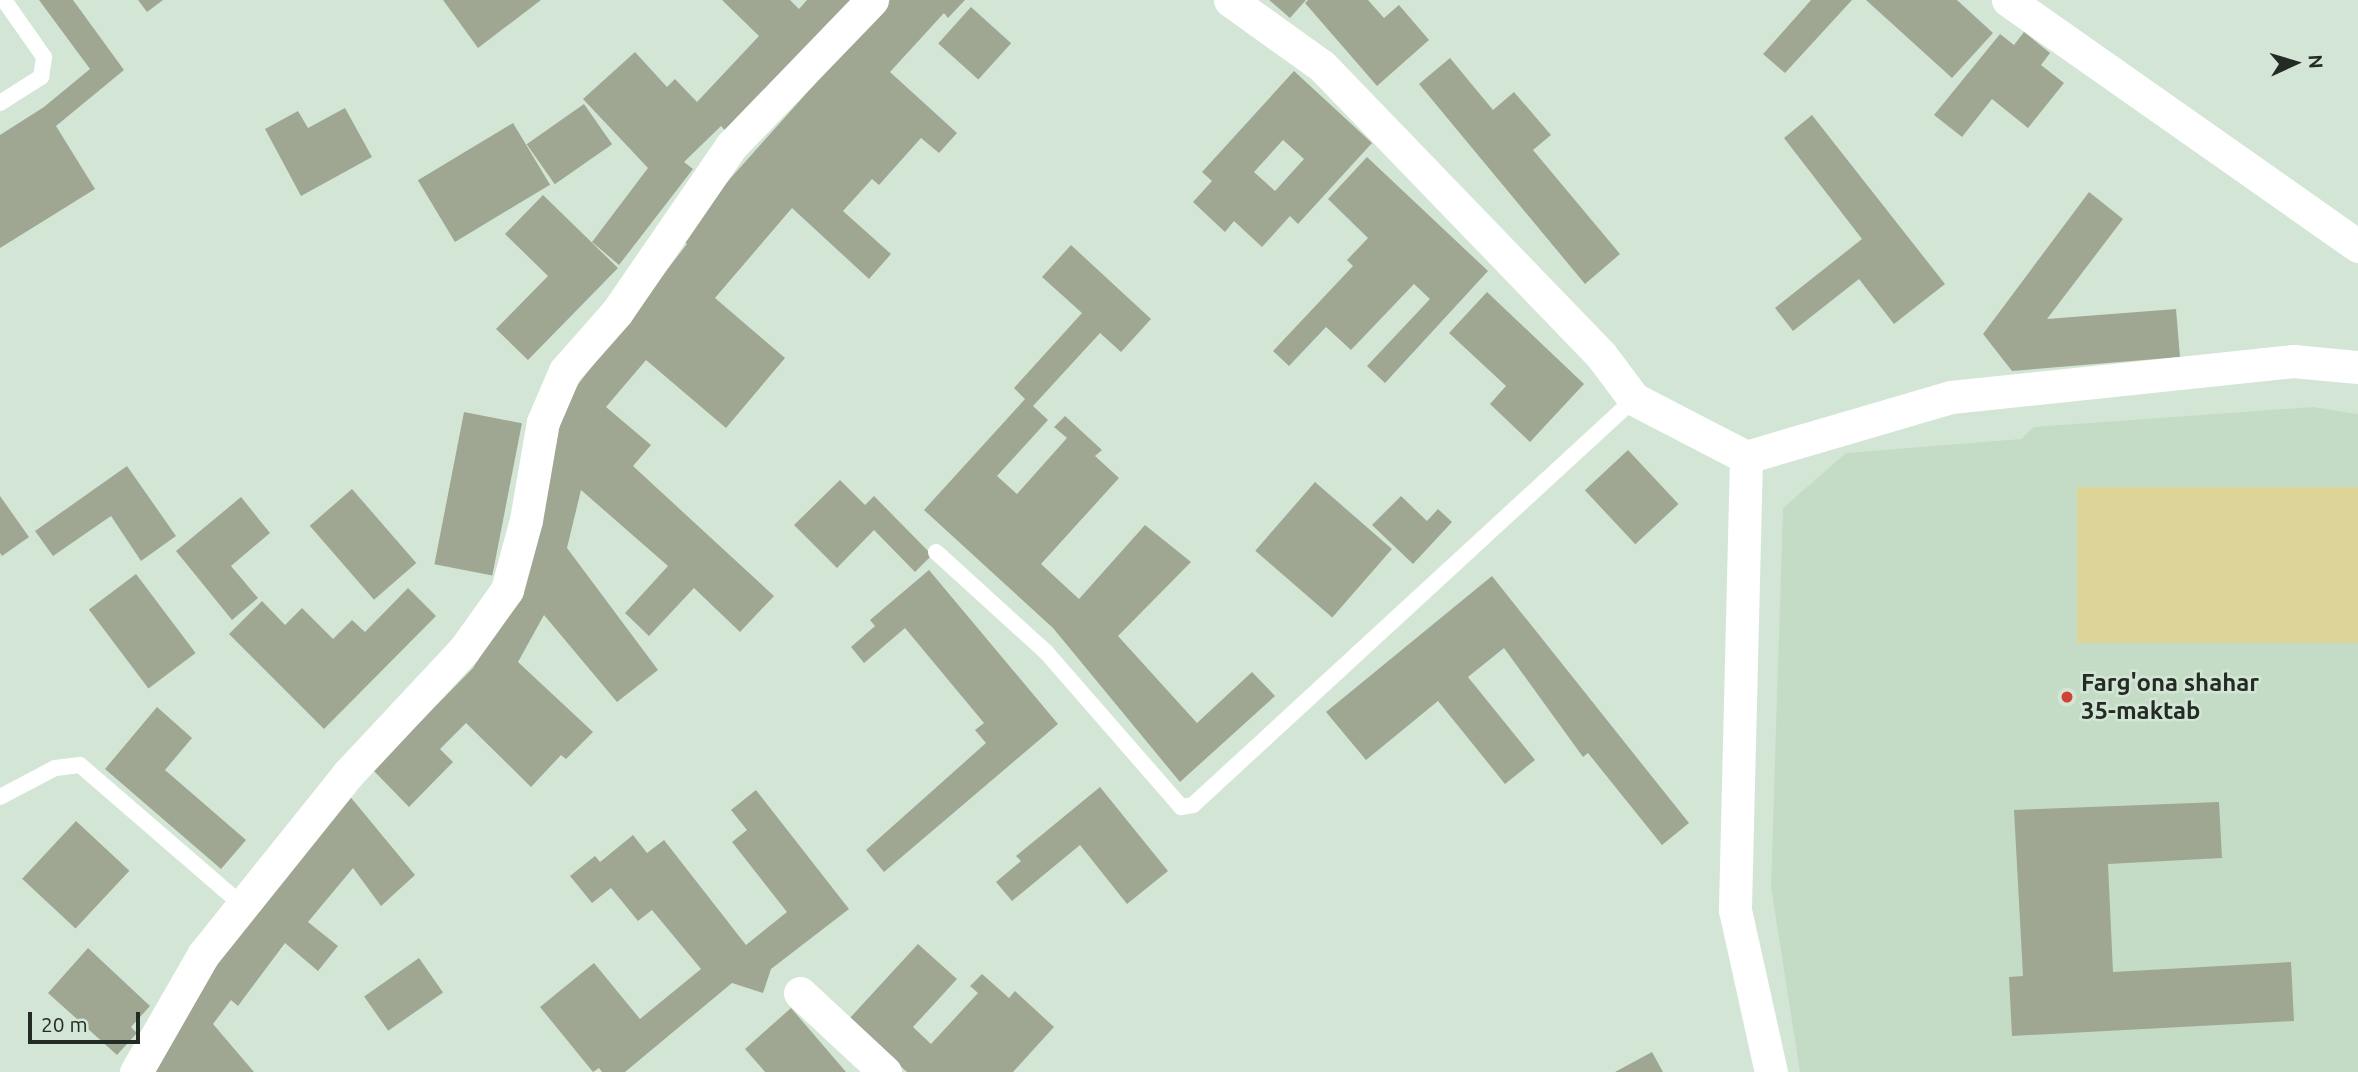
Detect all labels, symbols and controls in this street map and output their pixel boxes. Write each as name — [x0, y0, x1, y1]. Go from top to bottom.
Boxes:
north arrow — [2260, 28, 2330, 98]
text: N — [2304, 54, 2327, 69]
place label: Farg'ona shahar 35-maktab — [2081, 669, 2259, 725]
marker: Farg'ona shahar 35-maktab — [2059, 689, 2075, 705]
scale bar — [32, 998, 144, 1042]
text: 20 m — [41, 1012, 88, 1036]

